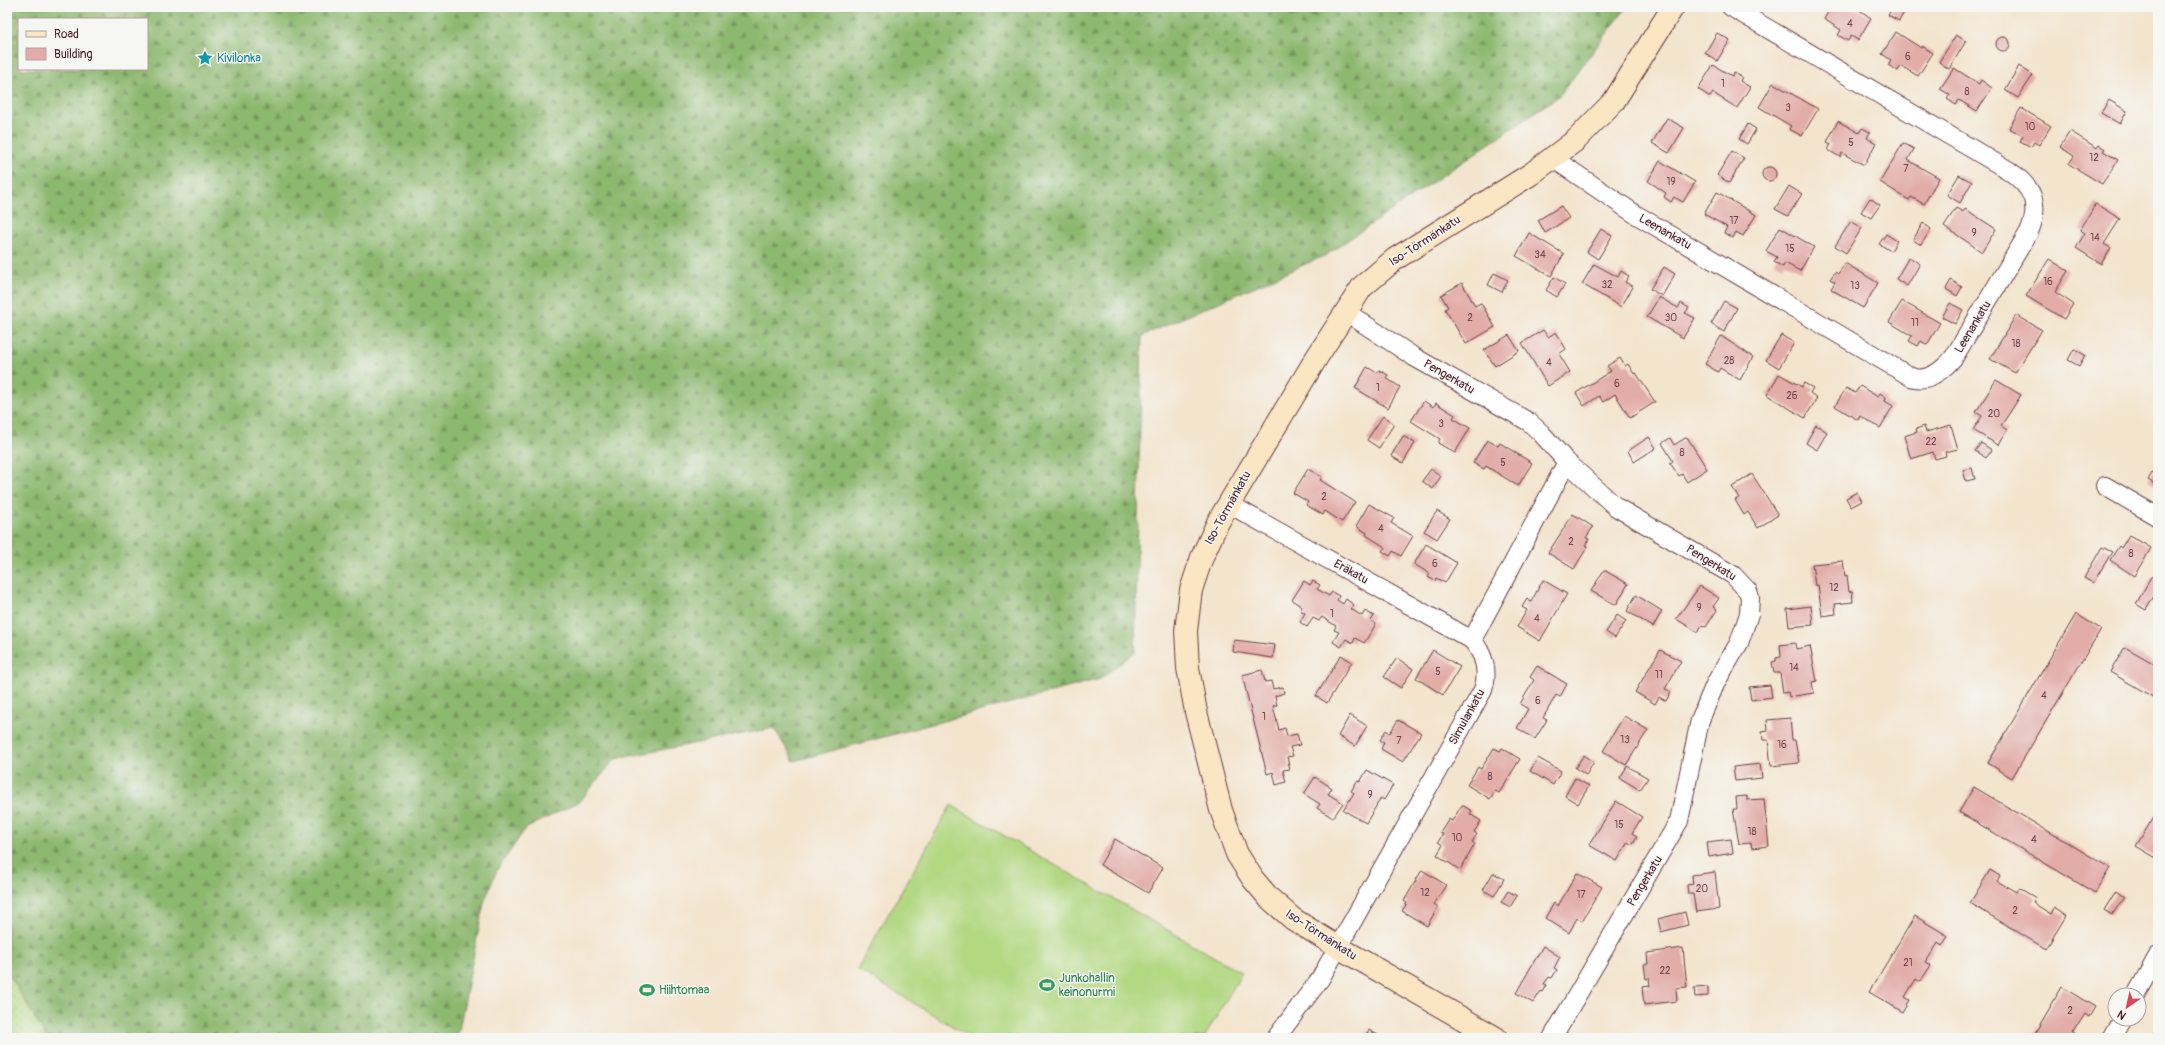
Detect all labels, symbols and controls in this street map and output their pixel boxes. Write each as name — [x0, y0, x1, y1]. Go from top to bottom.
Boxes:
legend — [18, 18, 148, 70]
house number: 4 — [1847, 18, 1853, 30]
text: Road — [54, 27, 79, 42]
text: Building — [54, 47, 93, 62]
place icon: Kivilonka — [196, 49, 214, 67]
place label: Kivilonka — [217, 51, 261, 66]
house number: 6 — [1905, 51, 1911, 63]
house number: 1 — [1721, 78, 1725, 90]
house number: 8 — [1964, 86, 1970, 98]
house number: 3 — [1785, 102, 1791, 114]
house number: 10 — [2025, 121, 2036, 133]
house number: 5 — [1848, 137, 1854, 149]
house number: 12 — [2089, 152, 2099, 164]
house number: 7 — [1903, 163, 1909, 175]
house number: 19 — [1666, 176, 1676, 188]
street label: Leenankatu — [1636, 211, 1694, 253]
street label: Iso-Törmänkatu — [1386, 212, 1464, 270]
house number: 17 — [1729, 215, 1739, 227]
house number: 9 — [1971, 227, 1977, 239]
house number: 14 — [2090, 232, 2100, 244]
house number: 15 — [1785, 243, 1795, 255]
house number: 34 — [1534, 249, 1546, 261]
house number: 16 — [2043, 276, 2053, 288]
house number: 32 — [1601, 279, 1613, 291]
house number: 13 — [1850, 280, 1860, 292]
street label: Leenankatu — [1952, 298, 1994, 356]
house number: 2 — [1467, 312, 1473, 324]
house number: 30 — [1665, 312, 1677, 324]
house number: 11 — [1911, 317, 1919, 329]
house number: 18 — [2012, 338, 2020, 350]
house number: 28 — [1724, 355, 1734, 367]
street label: Pengerkatu — [1421, 356, 1477, 398]
house number: 4 — [1546, 357, 1552, 369]
house number: 6 — [1614, 378, 1620, 390]
house number: 1 — [1376, 382, 1380, 394]
house number: 26 — [1786, 390, 1798, 402]
house number: 20 — [1988, 408, 2000, 420]
house number: 3 — [1438, 418, 1444, 430]
house number: 22 — [1925, 436, 1937, 448]
house number: 8 — [1679, 447, 1685, 459]
house number: 5 — [1500, 457, 1506, 469]
street label: Iso-Törmänkatu — [1202, 468, 1254, 548]
house number: 2 — [1321, 491, 1327, 503]
house number: 4 — [1378, 523, 1384, 535]
house number: 2 — [1568, 536, 1574, 548]
street label: Pengerkatu — [1683, 542, 1739, 584]
house number: 8 — [2128, 548, 2134, 560]
street label: Eräkatu — [1331, 556, 1371, 588]
house number: 6 — [1432, 558, 1438, 570]
house number: 12 — [1829, 582, 1839, 594]
house number: 9 — [1696, 602, 1702, 614]
house number: 1 — [1330, 608, 1334, 620]
house number: 4 — [1534, 613, 1540, 625]
house number: 14 — [1789, 662, 1799, 674]
house number: 5 — [1435, 666, 1441, 678]
house number: 11 — [1655, 669, 1663, 681]
street label: Simulankatu — [1446, 686, 1488, 748]
house number: 4 — [2041, 690, 2047, 702]
house number: 6 — [1535, 695, 1541, 707]
house number: 1 — [1262, 711, 1266, 723]
house number: 13 — [1620, 734, 1630, 746]
house number: 7 — [1396, 735, 1402, 747]
house number: 16 — [1777, 739, 1787, 751]
house number: 8 — [1487, 771, 1493, 783]
house number: 9 — [1367, 789, 1373, 801]
house number: 15 — [1614, 819, 1624, 831]
house number: 18 — [1748, 826, 1756, 838]
house number: 10 — [1452, 832, 1463, 844]
house number: 4 — [2031, 834, 2037, 846]
street label: Pengerkatu — [1624, 853, 1666, 909]
house number: 20 — [1696, 883, 1708, 895]
house number: 12 — [1420, 887, 1430, 899]
house number: 17 — [1576, 889, 1586, 901]
house number: 2 — [2012, 905, 2018, 917]
street label: Iso-Törmänkatu — [1282, 906, 1360, 964]
house number: 21 — [1903, 957, 1913, 969]
house number: 22 — [1659, 965, 1671, 977]
place label: Junkohallin keinonurmi — [1059, 971, 1115, 1000]
sports icon: Junkohallin keinonurmi — [1038, 976, 1056, 994]
sports icon: Hiihtomaa — [638, 981, 656, 999]
place label: Hiihtomaa — [659, 983, 710, 998]
north arrow — [2107, 987, 2147, 1027]
house number: 2 — [2067, 1005, 2073, 1017]
text: N — [2115, 1007, 2128, 1022]

